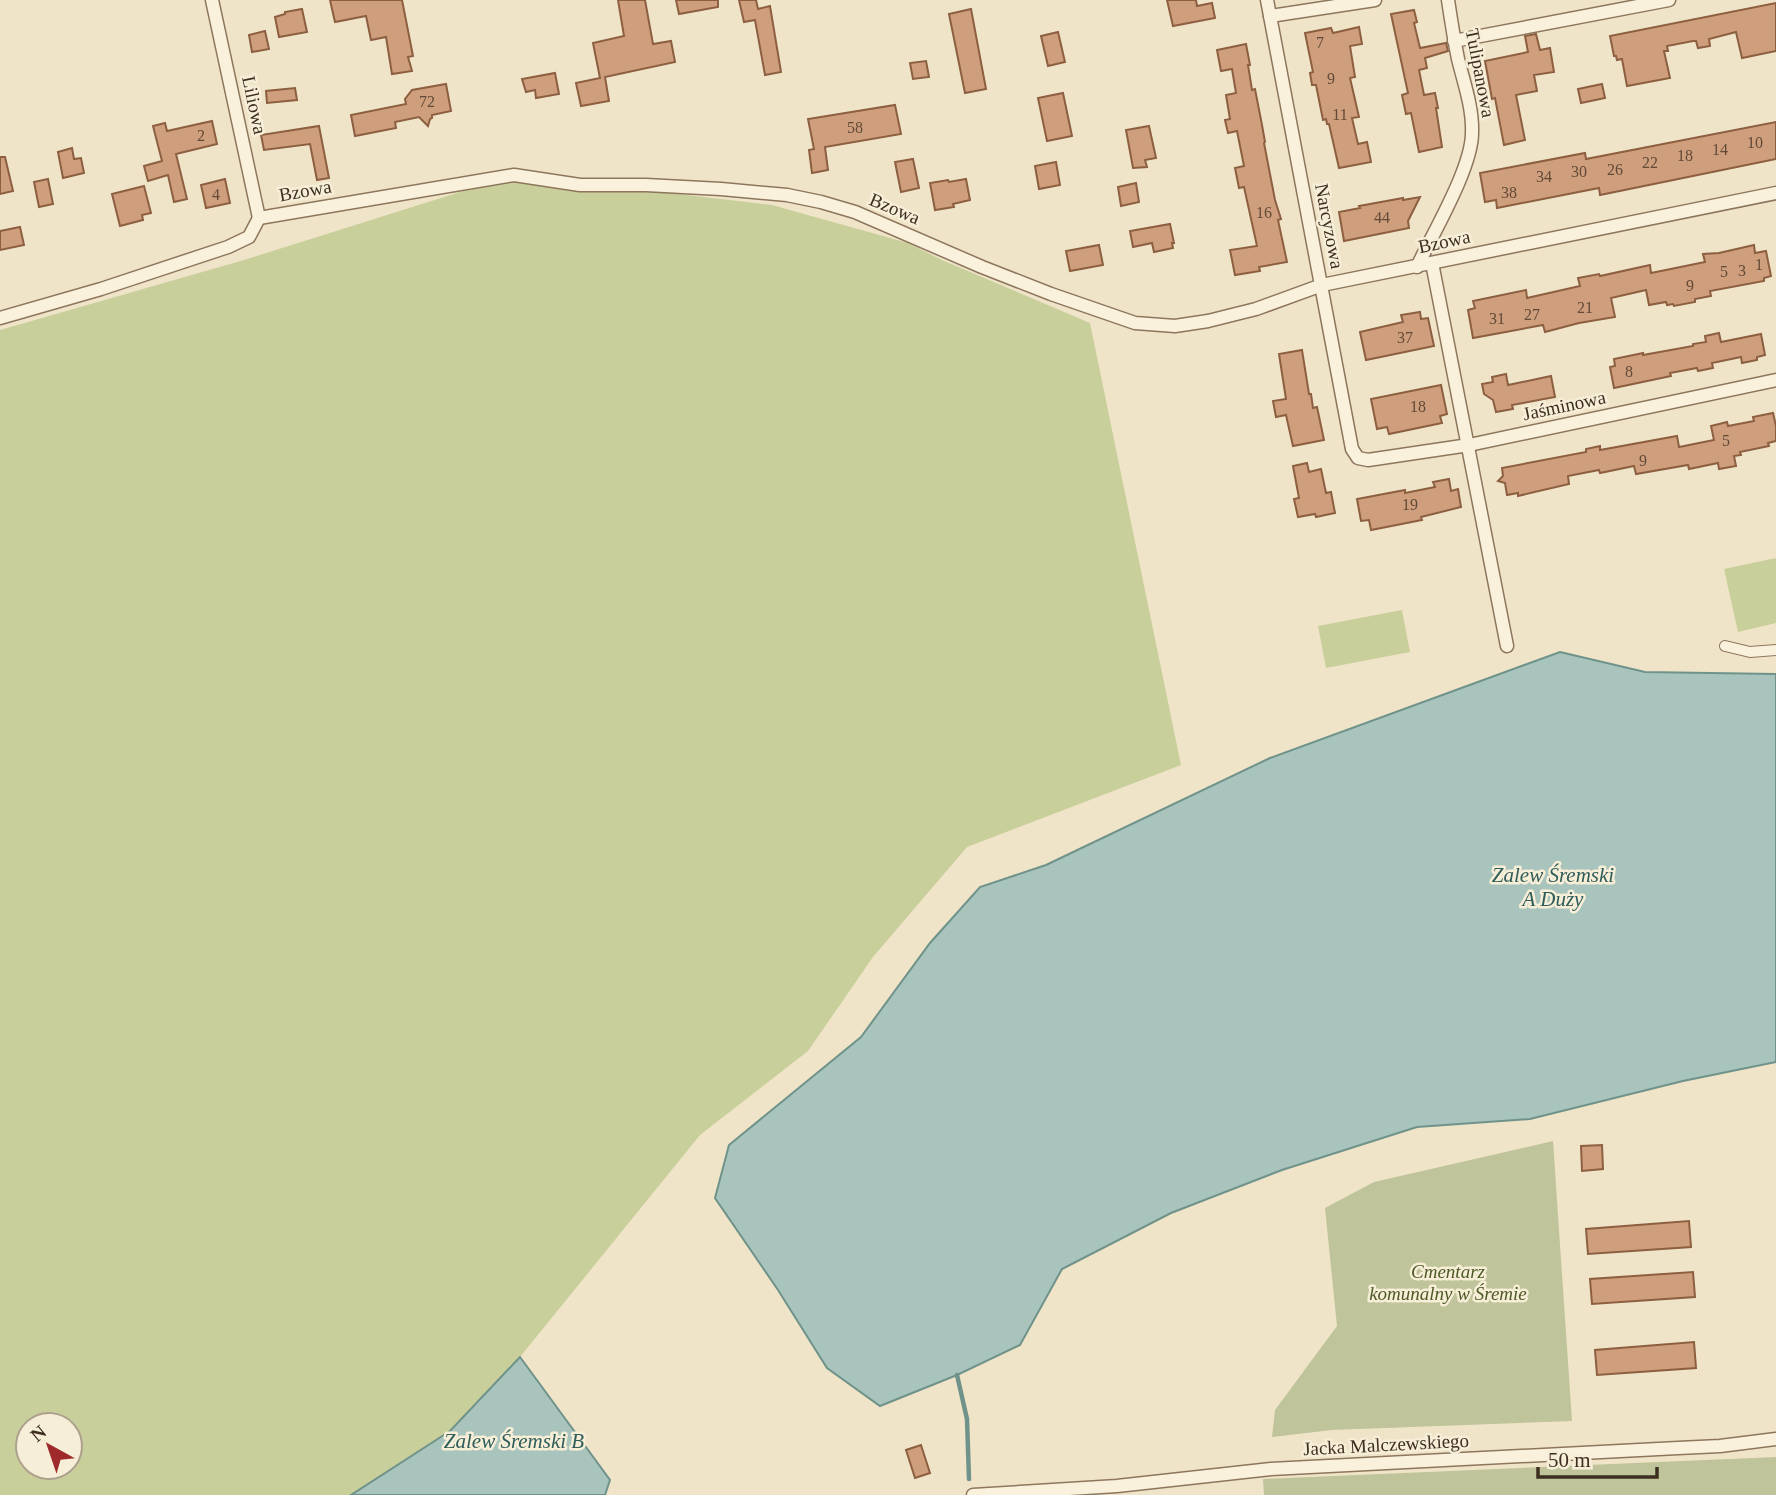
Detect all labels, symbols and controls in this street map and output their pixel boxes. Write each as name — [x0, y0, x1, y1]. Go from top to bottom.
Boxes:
street label: Tulipanowa — [1462, 27, 1500, 120]
house number: 7 — [1316, 34, 1324, 51]
house number: 9 — [1327, 70, 1335, 87]
street label: Liliowa — [238, 74, 271, 137]
house number: 72 — [419, 93, 435, 110]
house number: 11 — [1332, 106, 1348, 123]
house number: 58 — [847, 119, 863, 136]
house number: 2 — [197, 127, 205, 144]
house number: 10 — [1747, 134, 1763, 151]
house number: 14 — [1712, 141, 1728, 158]
house number: 18 — [1677, 147, 1693, 164]
house number: 22 — [1642, 154, 1658, 171]
house number: 26 — [1607, 161, 1623, 178]
house number: 30 — [1571, 163, 1587, 180]
house number: 34 — [1536, 168, 1552, 185]
street label: Bzowa — [277, 175, 333, 205]
street label: Narcyzowa — [1311, 182, 1348, 271]
house number: 38 — [1501, 184, 1517, 201]
house number: 4 — [212, 186, 220, 203]
street label: Bzowa — [866, 188, 924, 229]
house number: 16 — [1256, 204, 1272, 221]
house number: 44 — [1374, 209, 1390, 226]
street label: Bzowa — [1416, 226, 1473, 257]
house number: 1 — [1755, 256, 1763, 273]
house number: 3 — [1738, 262, 1746, 279]
house number: 5 — [1720, 263, 1728, 280]
house number: 9 — [1686, 277, 1694, 294]
house number: 21 — [1577, 299, 1593, 316]
house number: 27 — [1524, 306, 1540, 323]
house number: 31 — [1489, 310, 1505, 327]
house number: 37 — [1397, 329, 1413, 346]
house number: 8 — [1625, 363, 1633, 380]
street label: Jaśminowa — [1521, 386, 1608, 425]
house number: 18 — [1410, 398, 1426, 415]
house number: 5 — [1722, 432, 1730, 449]
house number: 9 — [1639, 452, 1647, 469]
house number: 19 — [1402, 496, 1418, 513]
water label: Zalew Śremski A Duży — [1492, 863, 1614, 911]
park label: Cmentarz komunalny w Śremie — [1369, 1261, 1527, 1304]
north arrow — [14, 1411, 84, 1481]
text: N — [26, 1421, 51, 1446]
water label: Zalew Śremski B — [444, 1429, 584, 1453]
street label: Jacka Malczewskiego — [1302, 1430, 1470, 1459]
scale bar — [1538, 1436, 1657, 1480]
text: 50 m — [1548, 1448, 1591, 1472]

